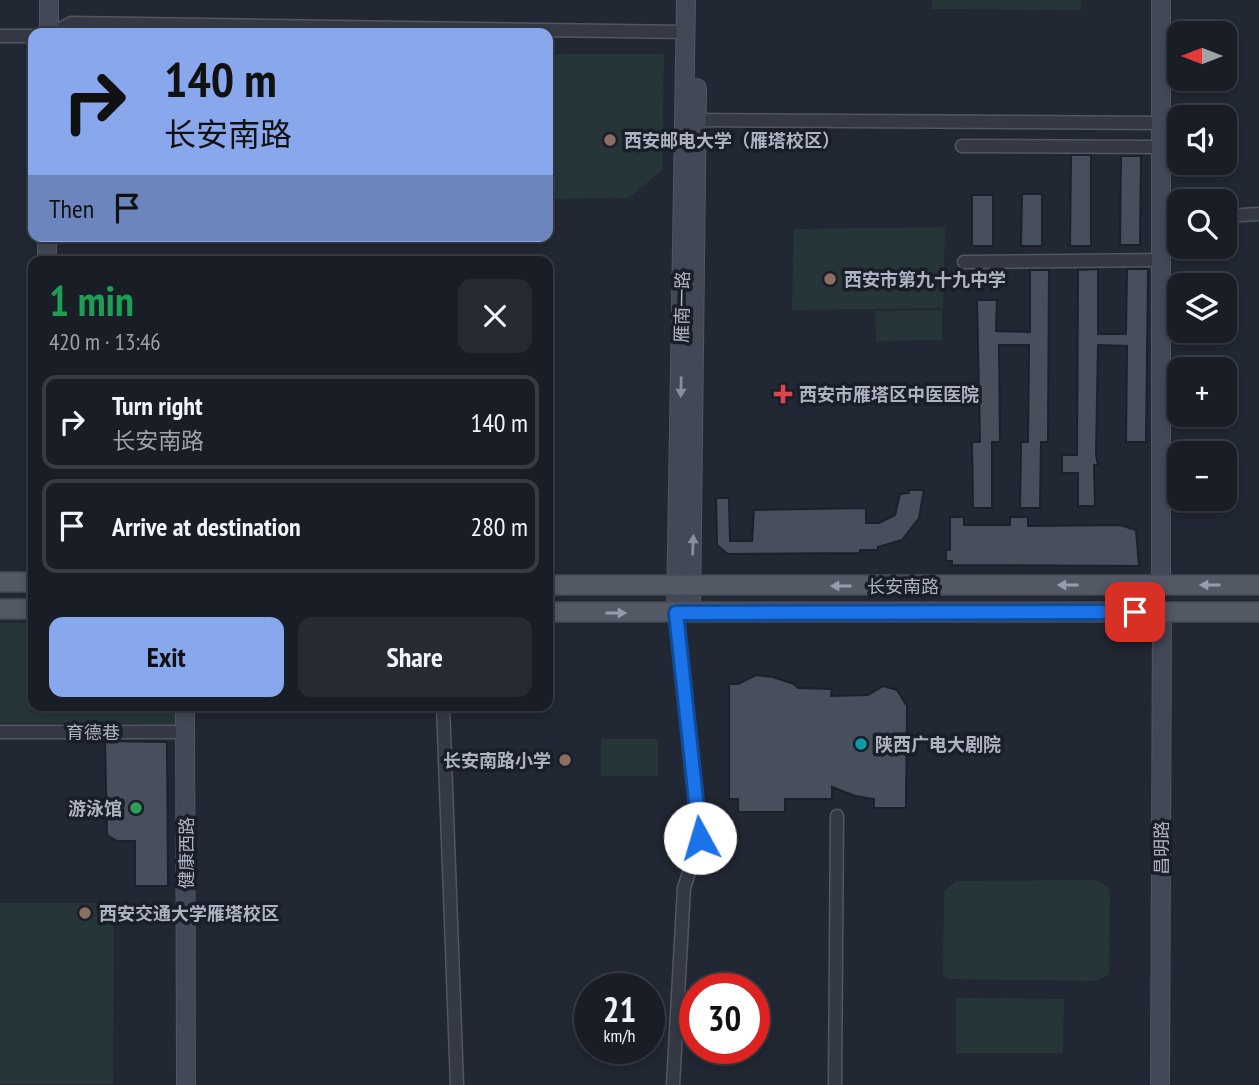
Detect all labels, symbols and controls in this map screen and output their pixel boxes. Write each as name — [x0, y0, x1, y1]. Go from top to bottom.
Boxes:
north arrow — [1167, 21, 1237, 91]
map controls — [1167, 21, 1237, 511]
text: 140 m — [164, 47, 277, 111]
icon: right — [49, 56, 140, 147]
button: sound — [1167, 105, 1237, 175]
text: 长安南路 — [164, 113, 292, 155]
place label: 西安邮电大学（雁塔校区） — [624, 129, 840, 152]
marker: 西安邮电大学（雁塔校区） — [602, 132, 618, 148]
icon: arrive — [108, 189, 146, 227]
button: search — [1167, 189, 1237, 259]
text: Then — [49, 192, 94, 225]
place label: 西安市第九十九中学 — [844, 268, 1006, 291]
street label: 雁南一路 — [670, 271, 694, 343]
marker: 西安市第九十九中学 — [822, 271, 838, 287]
text: 1 min — [49, 273, 134, 328]
button: layers — [1167, 273, 1237, 343]
button: close — [458, 279, 532, 353]
text: 420 m · 13:46 — [49, 327, 161, 356]
button: + — [1167, 357, 1237, 427]
one-way arrow — [675, 376, 687, 398]
place label: 西安市雁塔区中医医院 — [799, 383, 979, 406]
marker: 西安市雁塔区中医医院 — [773, 384, 793, 404]
text: Turn right — [112, 389, 203, 422]
icon: right — [53, 403, 91, 441]
text: 140 m — [470, 406, 528, 439]
text: 长安南路 — [112, 426, 204, 455]
button: − — [1167, 441, 1237, 511]
icon: arrive — [53, 507, 91, 545]
text: Arrive at destination — [112, 510, 301, 543]
text: 280 m — [470, 510, 528, 543]
one-way arrow — [687, 534, 698, 556]
street label: 长安南路 — [867, 575, 939, 598]
one-way arrow — [1057, 579, 1079, 591]
one-way arrow — [1199, 579, 1221, 591]
one-way arrow — [830, 580, 852, 592]
pin — [1105, 582, 1165, 642]
icon: arrive — [1116, 593, 1154, 631]
one-way arrow — [605, 607, 627, 619]
button: Exit — [49, 617, 284, 697]
button: Share — [298, 617, 532, 697]
street label: 育德巷 — [66, 721, 120, 744]
place label: 陕西广电大剧院 — [875, 733, 1001, 756]
marker: 陕西广电大剧院 — [853, 736, 869, 752]
place label: 长安南路小学 — [443, 749, 551, 772]
marker: 长安南路小学 — [557, 752, 573, 768]
place label: 游泳馆 — [68, 797, 122, 820]
marker: 游泳馆 — [128, 800, 144, 816]
position arrow — [663, 801, 737, 875]
street label: 健康西路 — [175, 817, 198, 889]
street label: 昌明路 — [1150, 821, 1173, 875]
place label: 西安交通大学雁塔校区 — [99, 902, 279, 925]
marker: 西安交通大学雁塔校区 — [77, 905, 93, 921]
speed limit sign: 30 — [679, 973, 770, 1064]
text: 21 — [603, 986, 636, 1032]
text: km/h — [604, 1024, 635, 1047]

